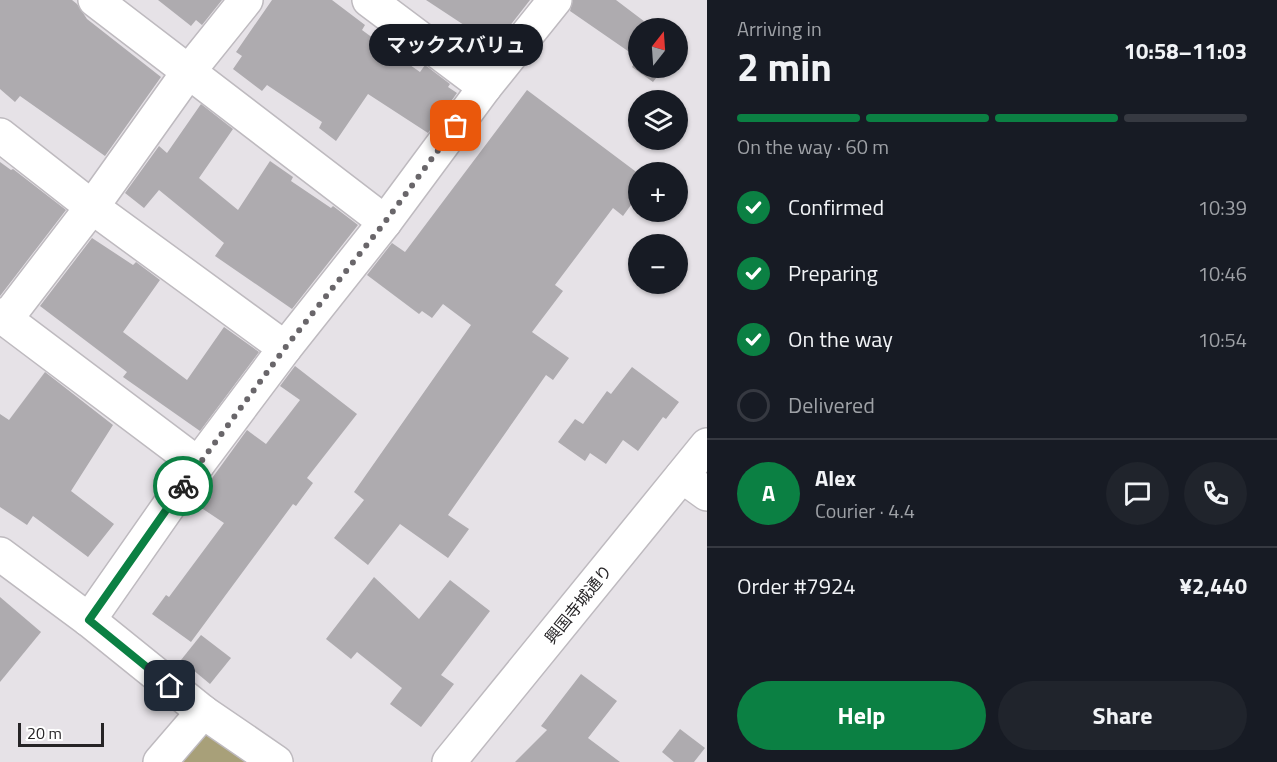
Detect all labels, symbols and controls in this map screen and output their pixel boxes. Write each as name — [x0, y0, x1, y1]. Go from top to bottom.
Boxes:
text: Arriving in — [737, 13, 822, 44]
north arrow — [628, 18, 688, 78]
map controls — [628, 18, 688, 294]
callout: マックスバリュ — [369, 24, 543, 66]
text: マックスバリュ — [386, 29, 526, 60]
text: 10:58–11:03 — [1124, 34, 1247, 68]
text: 2 min — [737, 37, 832, 96]
button: layers — [628, 90, 688, 150]
pin — [430, 100, 481, 151]
icon: bag — [439, 109, 472, 142]
text: On the way · 60 m — [737, 131, 889, 162]
button: + — [628, 162, 688, 222]
text: Confirmed — [788, 190, 884, 224]
icon: check — [737, 191, 770, 224]
text: 10:39 — [1198, 192, 1247, 223]
button: − — [628, 234, 688, 294]
text: Preparing — [788, 256, 878, 290]
icon: check — [737, 257, 770, 290]
text: 10:46 — [1198, 258, 1247, 289]
text: On the way — [788, 322, 893, 356]
icon: check — [737, 323, 770, 356]
text: 10:54 — [1198, 324, 1247, 355]
text: Delivered — [788, 388, 875, 422]
courier — [153, 456, 213, 516]
text: Alex — [815, 461, 856, 495]
button: chat — [1106, 462, 1169, 525]
button: phone — [1184, 462, 1247, 525]
icon: bike — [167, 470, 200, 503]
text: A — [762, 476, 775, 510]
text: Courier · 4.4 — [815, 495, 915, 526]
street label: 興国寺城通り — [538, 559, 618, 649]
text: Order #7924 — [737, 569, 856, 603]
text: ¥2,440 — [1180, 569, 1247, 603]
pin — [144, 660, 195, 711]
icon: home — [153, 669, 186, 702]
button: Help — [737, 681, 986, 750]
button: Share — [998, 681, 1247, 750]
scale bar — [18, 720, 104, 748]
text: 20 m — [27, 721, 62, 745]

